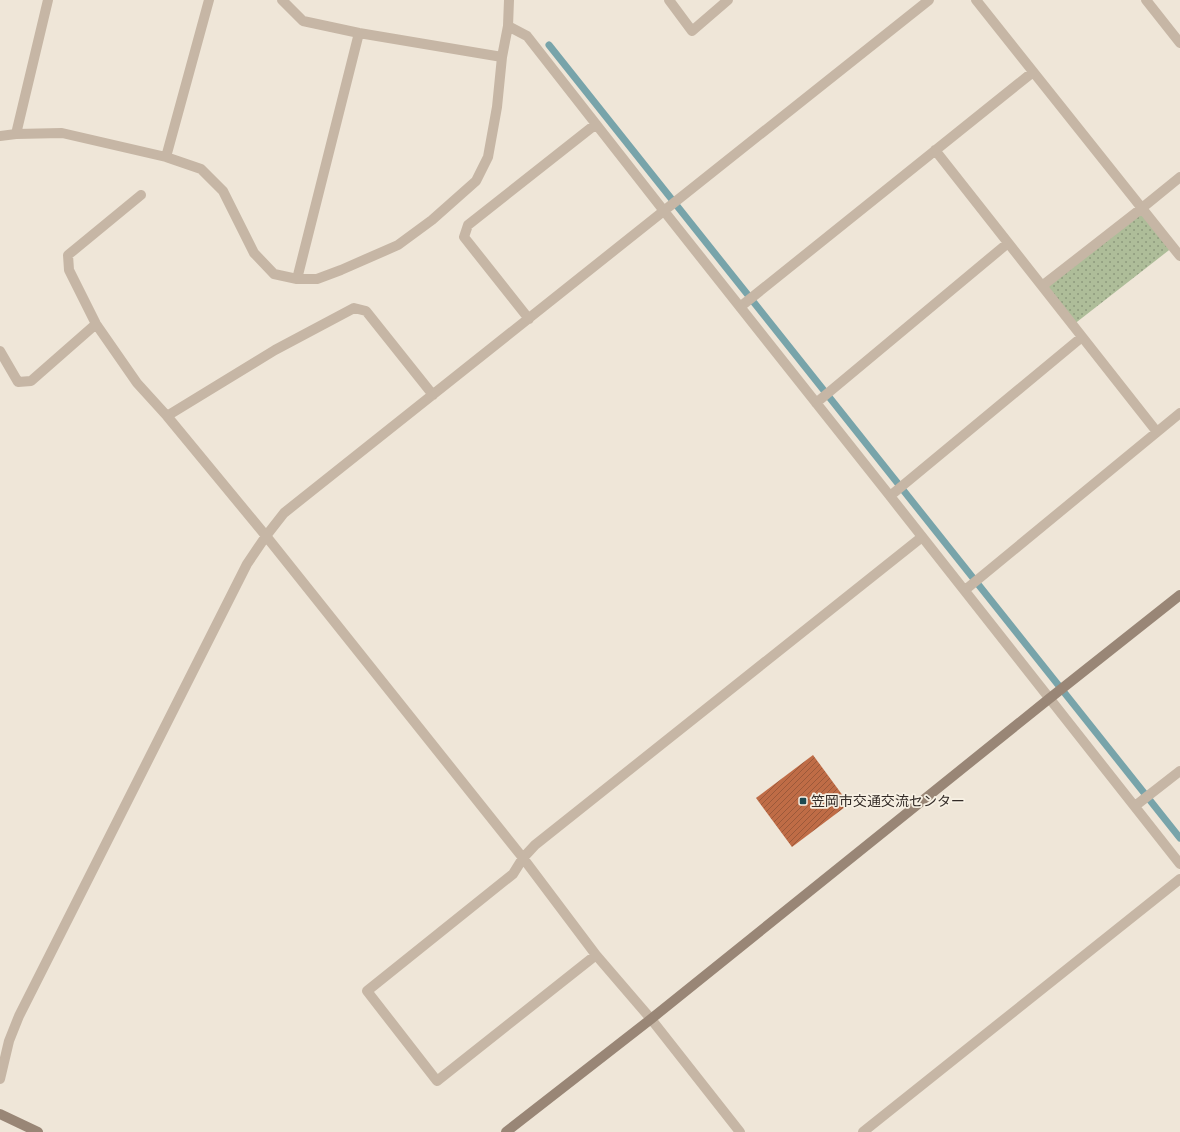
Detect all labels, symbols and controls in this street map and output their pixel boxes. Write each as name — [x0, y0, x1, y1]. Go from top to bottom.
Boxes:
place label: 笠岡市交通交流センター — [811, 792, 965, 810]
marker: 笠岡市交通交流センター — [798, 796, 808, 806]

